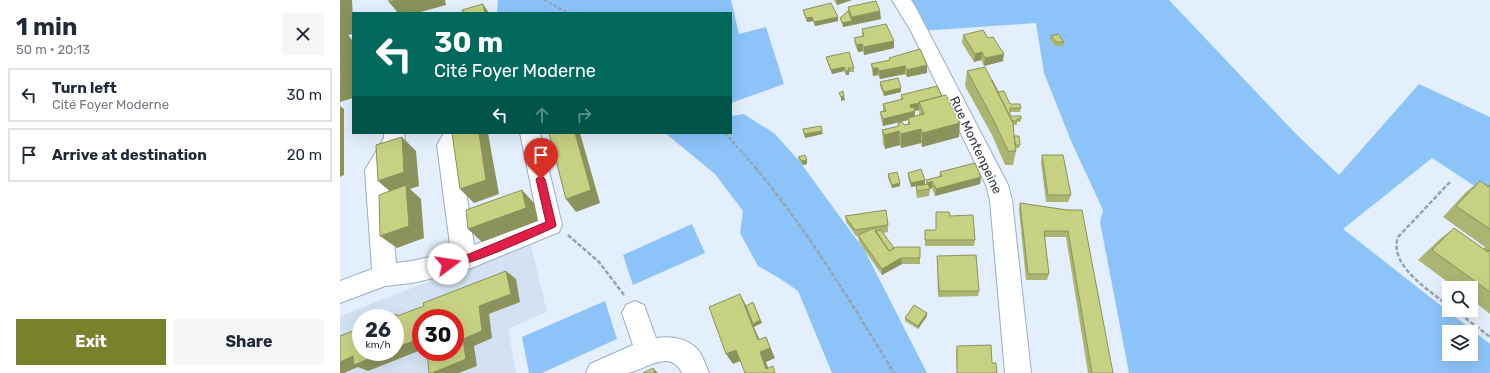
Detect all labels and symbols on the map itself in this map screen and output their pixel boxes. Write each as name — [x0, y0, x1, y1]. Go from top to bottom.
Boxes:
street label: Rue Montenpeine — [947, 94, 1005, 196]
pin — [524, 138, 558, 179]
position arrow — [427, 243, 469, 285]
speed limit sign: 30 — [412, 309, 464, 361]

